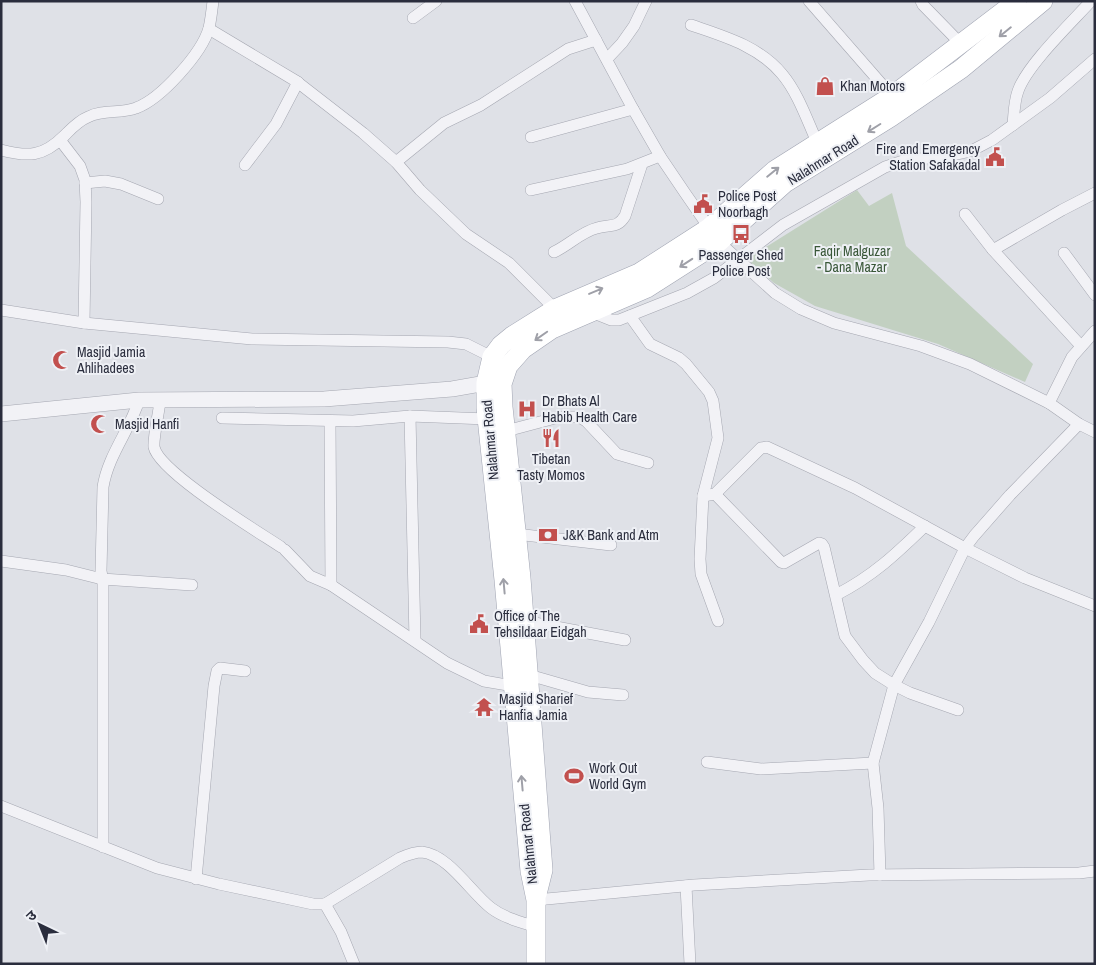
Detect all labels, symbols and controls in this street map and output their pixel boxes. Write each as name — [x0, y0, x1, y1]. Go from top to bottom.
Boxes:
one-way arrow — [999, 27, 1012, 38]
shop icon: Khan Motors — [814, 75, 836, 97]
place label: Khan Motors — [840, 77, 905, 95]
one-way arrow — [868, 123, 882, 133]
street label: Nalahmar Road — [784, 131, 862, 189]
place label: Fire and Emergency Station Safakadal — [876, 140, 980, 174]
public building icon: Fire and Emergency Station Safakadal — [984, 146, 1006, 168]
one-way arrow — [766, 166, 779, 177]
place label: Police Post Noorbagh — [718, 187, 776, 221]
public building icon: Police Post Noorbagh — [692, 193, 714, 215]
bus stop icon: Passenger Shed Police Post — [730, 223, 752, 245]
park label: Faqir Malguzar - Dana Mazar — [814, 242, 890, 276]
place label: Passenger Shed Police Post — [699, 246, 783, 280]
one-way arrow — [679, 258, 693, 268]
one-way arrow — [588, 286, 603, 296]
one-way arrow — [535, 331, 549, 341]
place label: Masjid Jamia Ahlihadees — [76, 343, 146, 377]
mosque icon: Masjid Jamia Ahlihadees — [51, 349, 73, 371]
place label: Dr Bhats Al Habib Health Care — [542, 392, 637, 426]
hospital icon: Dr Bhats Al Habib Health Care — [516, 398, 538, 420]
street label: Nalahmar Road — [478, 399, 502, 481]
mosque icon: Masjid Hanfi — [89, 413, 111, 435]
place label: Masjid Hanfi — [115, 415, 179, 433]
restaurant icon: Tibetan Tasty Momos — [540, 427, 562, 449]
place label: Tibetan Tasty Momos — [517, 450, 585, 484]
bank icon: J&K Bank and Atm — [537, 524, 559, 546]
place label: J&K Bank and Atm — [563, 526, 659, 544]
one-way arrow — [500, 578, 509, 594]
place label: Office of The Tehsildaar Eidgah — [494, 607, 587, 641]
public building icon: Office of The Tehsildaar Eidgah — [468, 613, 490, 635]
place label: Masjid Sharief Hanfia Jamia — [499, 690, 574, 724]
temple icon: Masjid Sharief Hanfia Jamia — [473, 696, 495, 718]
place label: Work Out World Gym — [589, 759, 646, 793]
sports icon: Work Out World Gym — [563, 765, 585, 787]
one-way arrow — [517, 775, 527, 791]
street label: Nalahmar Road — [515, 803, 541, 885]
north arrow — [15, 900, 65, 950]
text: उ — [22, 906, 41, 925]

